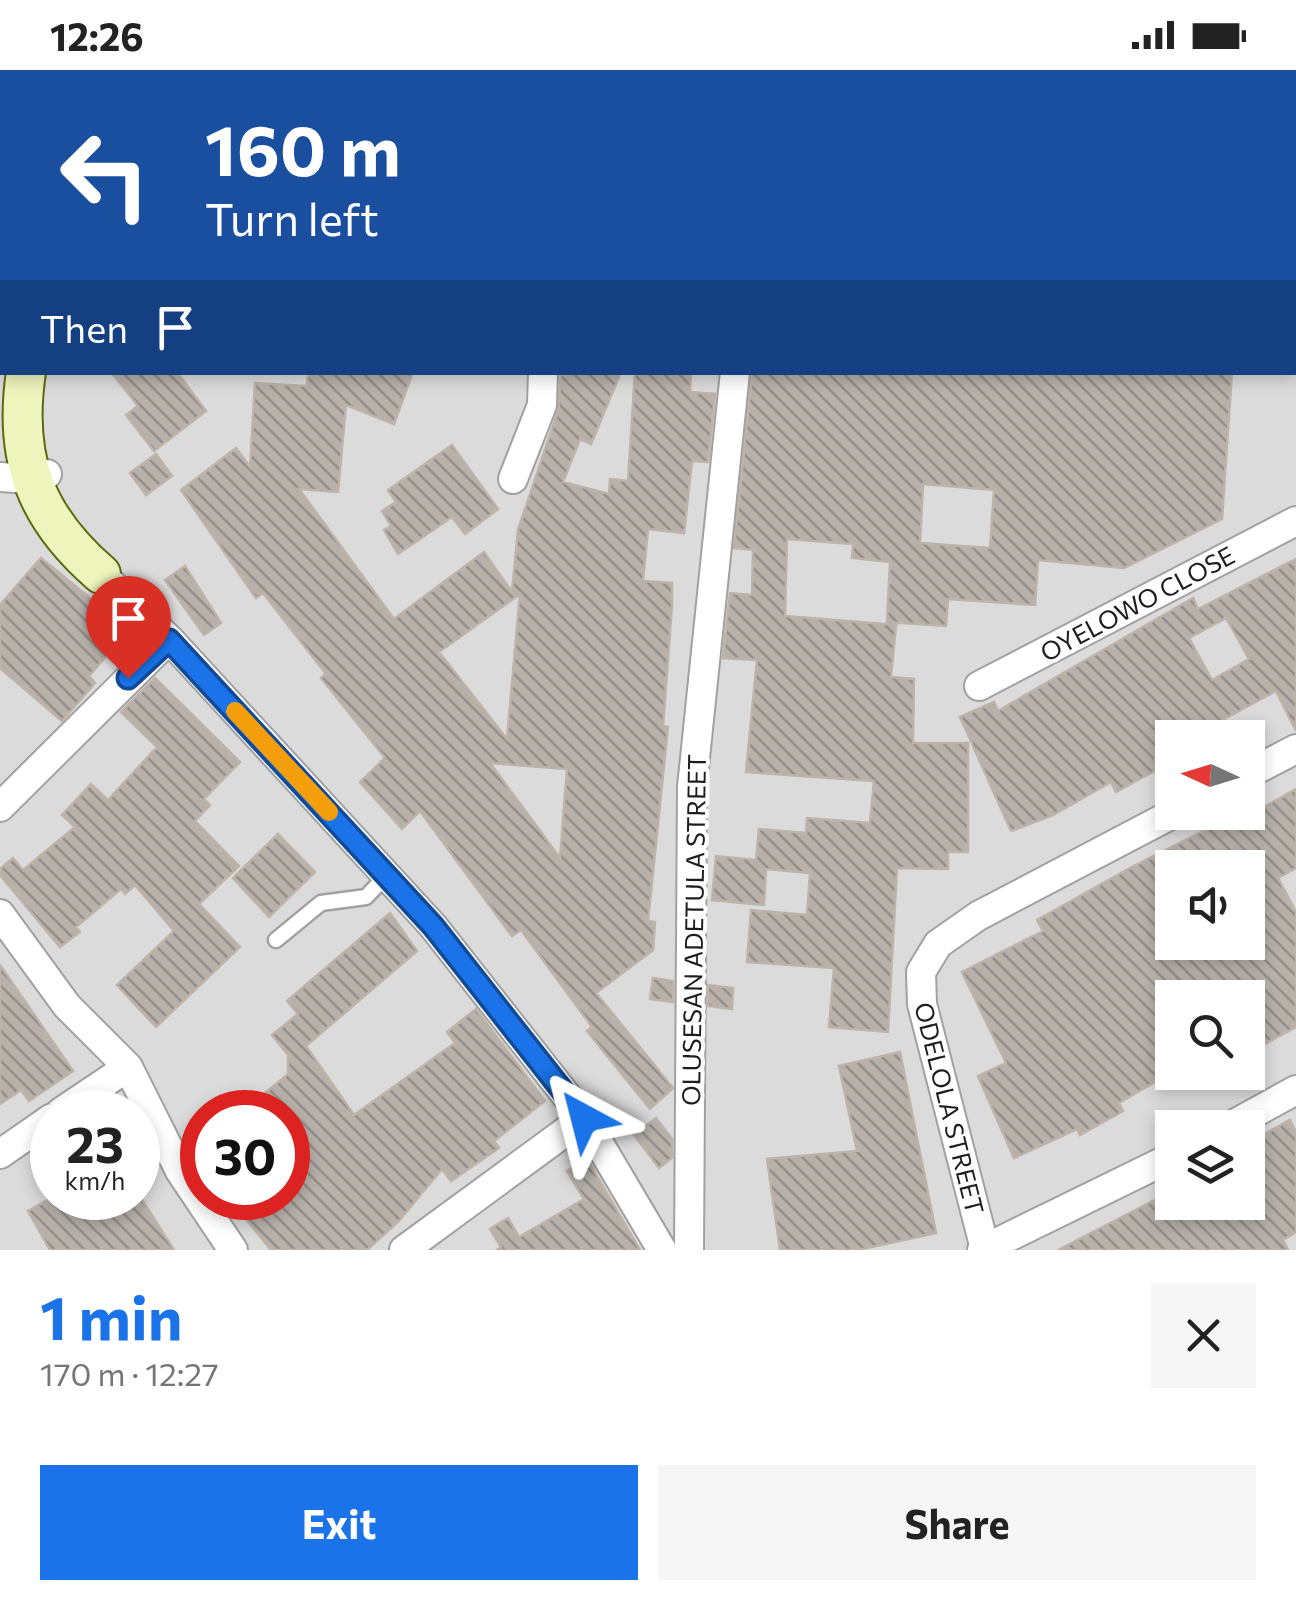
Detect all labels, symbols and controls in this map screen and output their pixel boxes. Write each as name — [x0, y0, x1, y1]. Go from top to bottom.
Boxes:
text: 12:26 — [50, 12, 144, 59]
text: 160 m — [205, 105, 401, 190]
icon: left — [40, 110, 170, 240]
text: Turn left — [205, 190, 379, 245]
icon: arrive — [148, 300, 203, 355]
text: Then — [40, 304, 128, 351]
street label: OYELOWO CLOSE — [1035, 539, 1239, 667]
pin — [86, 576, 171, 679]
icon: arrive — [101, 591, 156, 646]
north arrow — [1155, 720, 1265, 830]
map controls — [1155, 720, 1265, 1220]
street label: OLUSESAN ADETULA STREET — [675, 754, 711, 1106]
button: sound — [1155, 850, 1265, 960]
button: search — [1155, 980, 1265, 1090]
street label: ODELOLA STREET — [909, 999, 991, 1217]
position arrow — [532, 1066, 636, 1170]
speed limit sign: 30 — [180, 1090, 310, 1220]
button: layers — [1155, 1110, 1265, 1220]
text: 23 — [66, 1112, 124, 1173]
text: km/h — [65, 1165, 125, 1195]
text: 1 min — [40, 1279, 182, 1352]
button: close — [1151, 1283, 1256, 1388]
text: 170 m · 12:27 — [40, 1353, 219, 1393]
button: Exit — [40, 1465, 638, 1580]
button: Share — [658, 1465, 1256, 1580]

